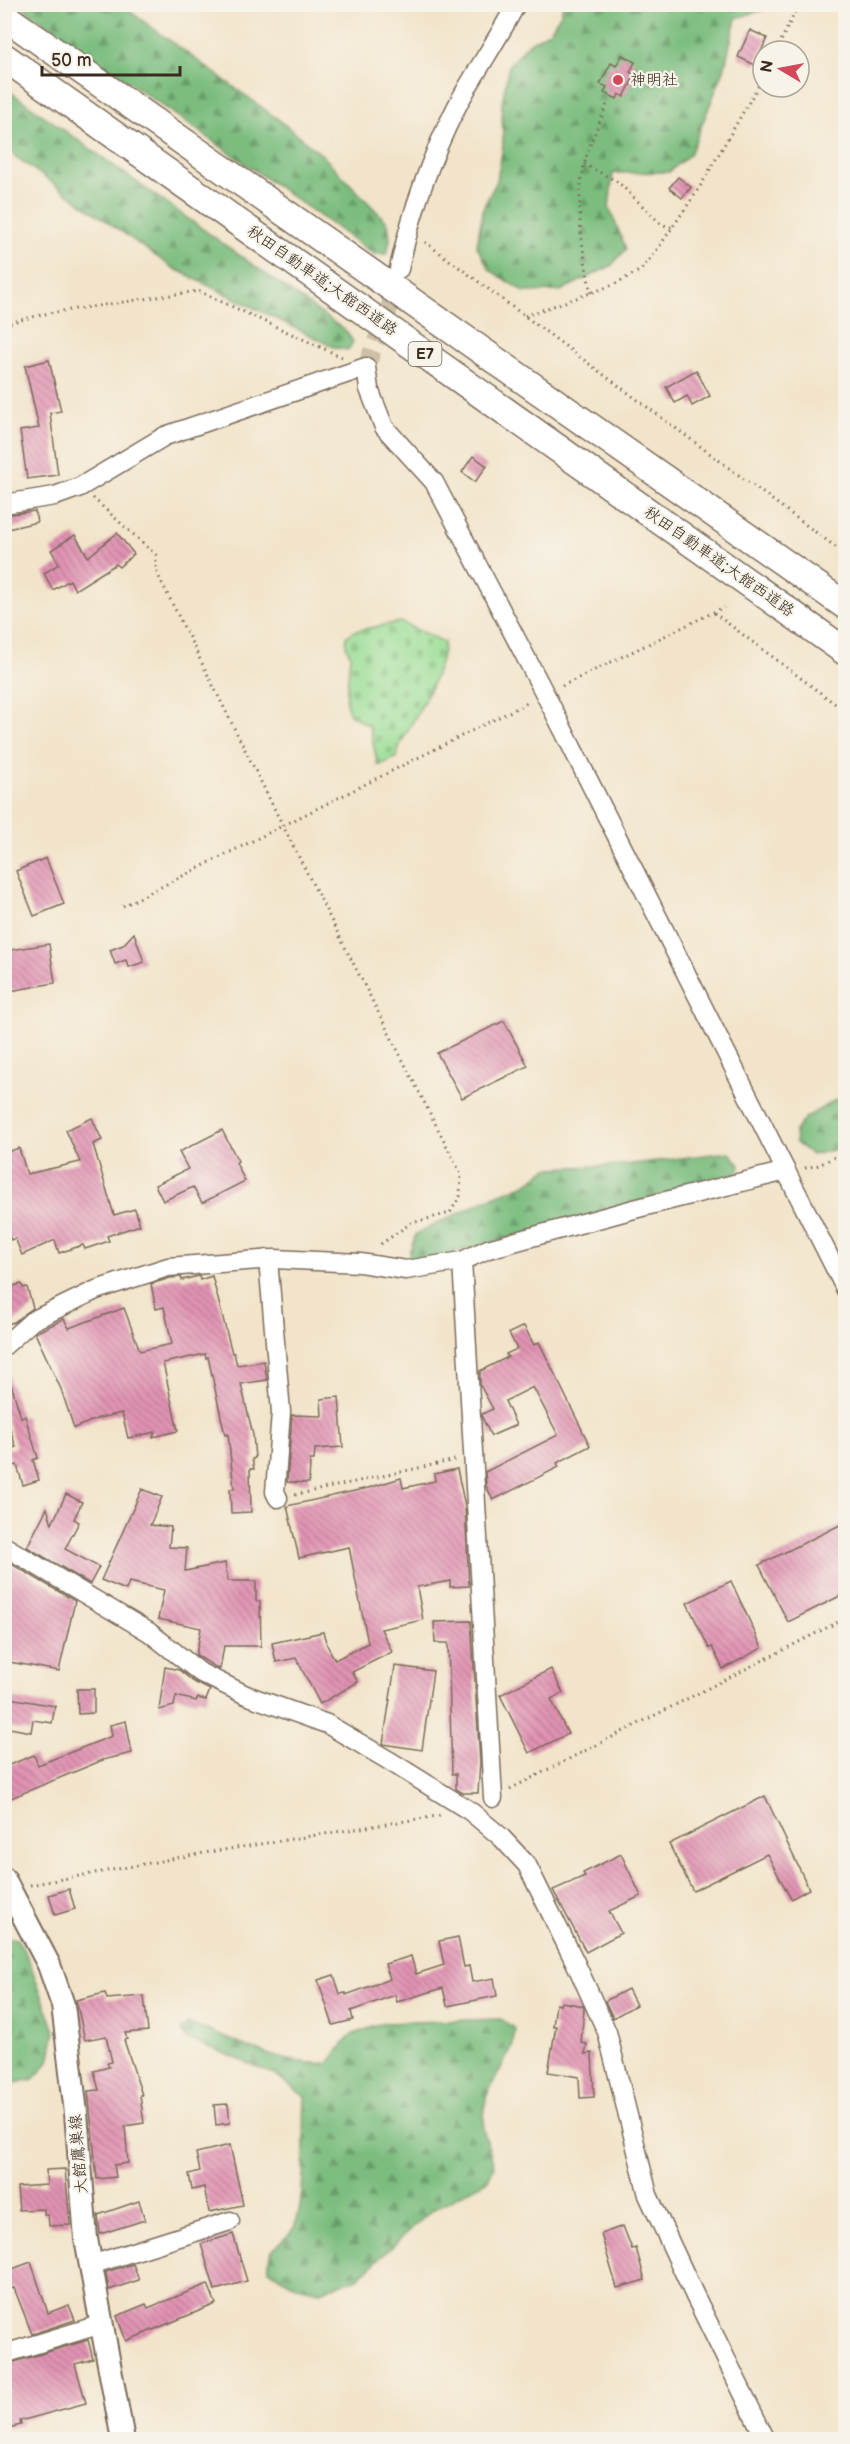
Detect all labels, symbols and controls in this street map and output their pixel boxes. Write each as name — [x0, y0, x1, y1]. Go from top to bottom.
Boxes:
scale bar — [42, 39, 180, 77]
north arrow — [751, 39, 811, 99]
text: 50 m — [51, 50, 92, 71]
text: N — [757, 59, 778, 74]
place label: 神明社 — [630, 71, 678, 90]
marker: 神明社 — [611, 73, 625, 87]
street label: 秋田自動車道;大館西道路 — [243, 222, 401, 340]
road number: E7 — [408, 342, 442, 366]
street label: 秋田自動車道;大館西道路 — [640, 503, 798, 621]
street label: 大館鷹巣線 — [66, 2113, 92, 2195]

